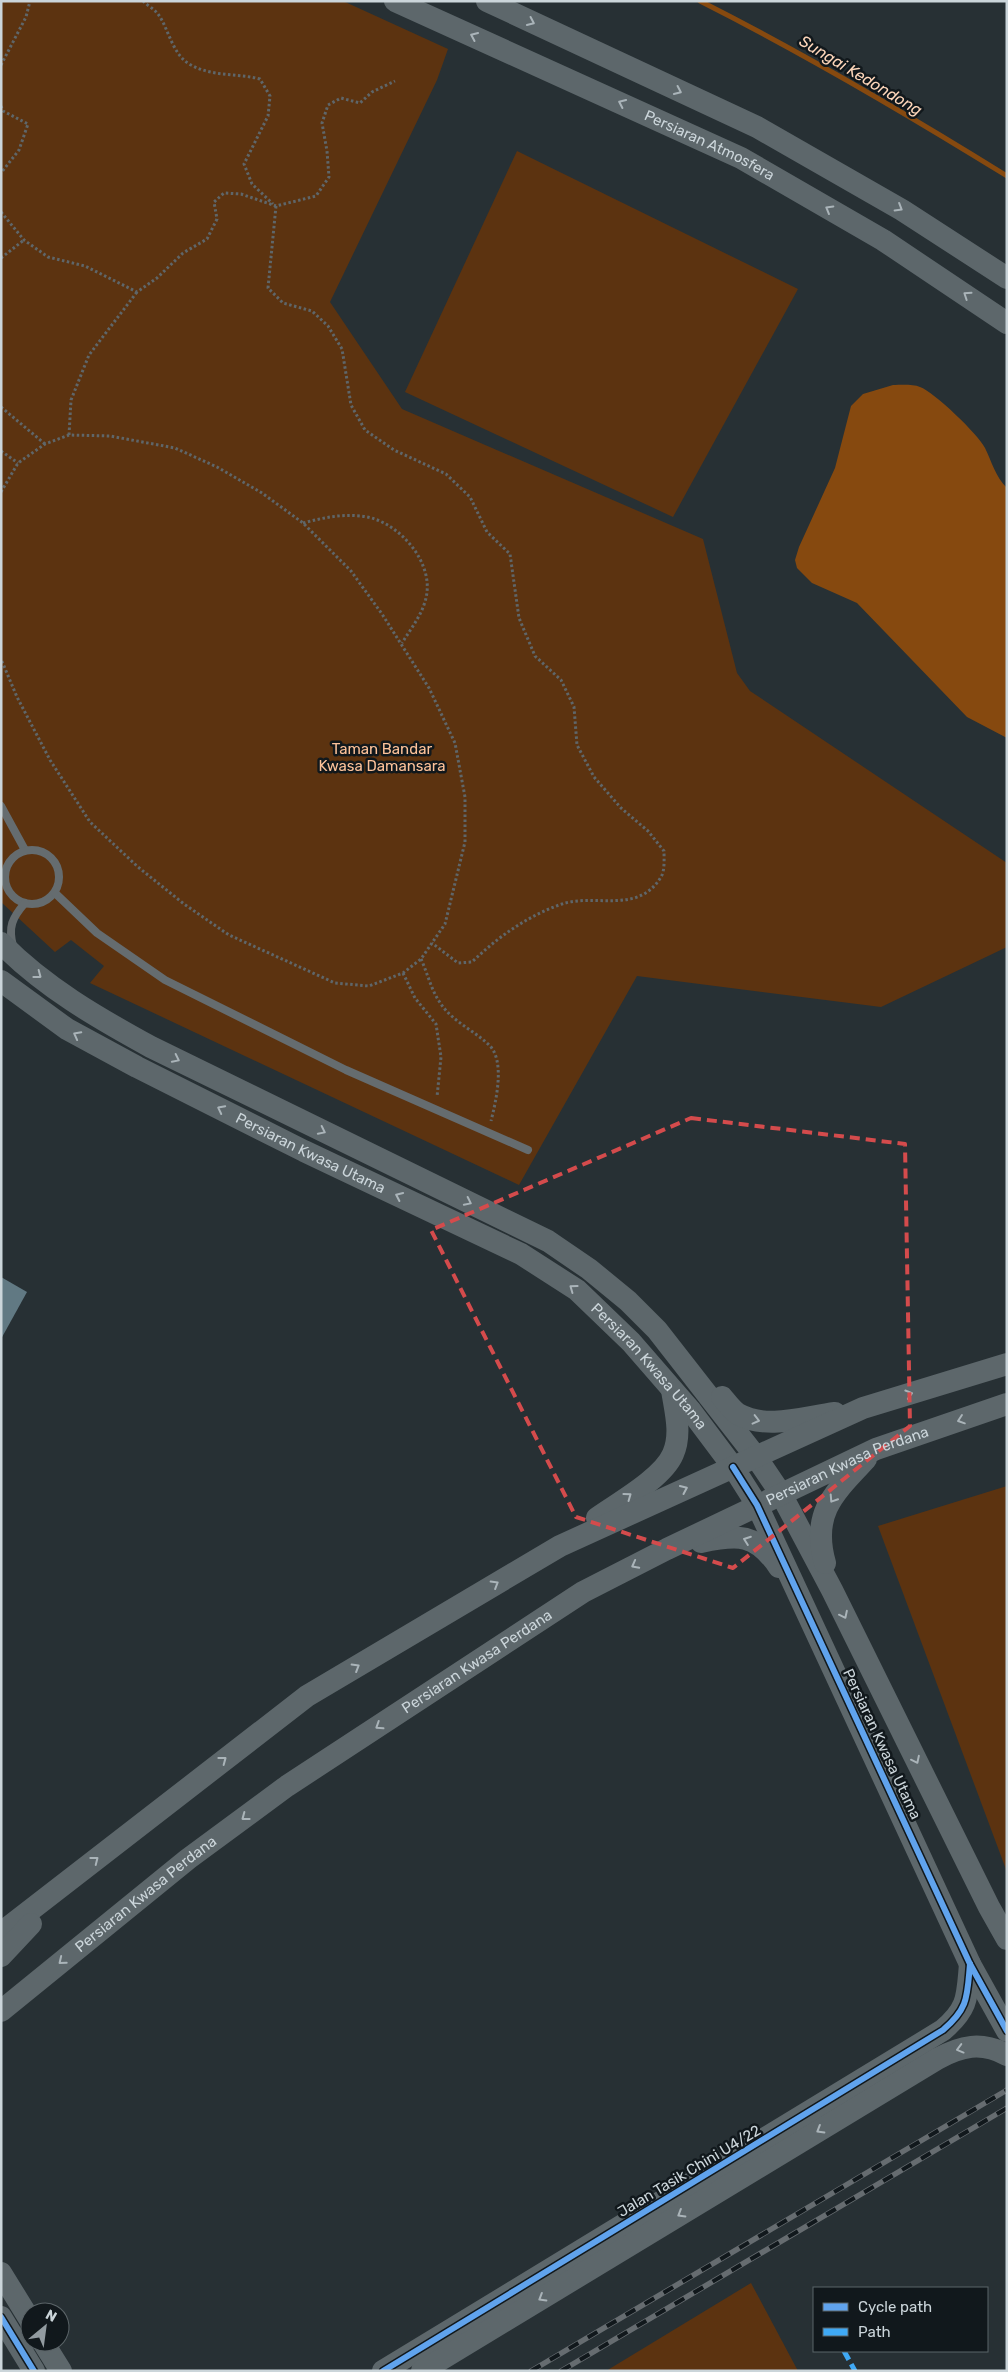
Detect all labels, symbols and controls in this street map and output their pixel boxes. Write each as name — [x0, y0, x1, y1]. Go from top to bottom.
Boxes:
one-way arrow — [526, 16, 535, 26]
water label: Sungai Kedondong — [796, 31, 926, 120]
one-way arrow — [470, 32, 479, 43]
one-way arrow — [673, 84, 682, 95]
one-way arrow — [618, 99, 627, 110]
street label: Persiaran Atmosfera — [641, 106, 778, 184]
one-way arrow — [893, 202, 902, 212]
one-way arrow — [826, 205, 835, 215]
one-way arrow — [963, 292, 972, 302]
park label: Taman Bandar Kwasa Damansara — [318, 740, 446, 775]
one-way arrow — [32, 969, 42, 978]
one-way arrow — [73, 1031, 82, 1041]
one-way arrow — [171, 1053, 180, 1064]
one-way arrow — [217, 1105, 226, 1115]
street label: Persiaran Kwasa Utama — [233, 1109, 388, 1197]
one-way arrow — [317, 1125, 326, 1135]
one-way arrow — [395, 1191, 404, 1202]
one-way arrow — [463, 1196, 472, 1206]
one-way arrow — [569, 1285, 579, 1294]
street label: Persiaran Kwasa Utama — [587, 1299, 711, 1433]
one-way arrow — [905, 1390, 913, 1400]
one-way arrow — [752, 1414, 761, 1425]
one-way arrow — [957, 1414, 965, 1424]
street label: Persiaran Kwasa Perdana — [763, 1423, 931, 1509]
one-way arrow — [679, 1485, 688, 1496]
one-way arrow — [622, 1493, 632, 1502]
one-way arrow — [830, 1494, 839, 1503]
one-way arrow — [743, 1536, 752, 1546]
one-way arrow — [631, 1559, 640, 1569]
one-way arrow — [490, 1581, 499, 1591]
street label: Persiaran Kwasa Perdana — [398, 1606, 555, 1717]
one-way arrow — [838, 1610, 849, 1619]
one-way arrow — [350, 1663, 359, 1673]
street label: Persiaran Kwasa Utama — [839, 1666, 925, 1822]
one-way arrow — [375, 1719, 384, 1729]
one-way arrow — [910, 1755, 920, 1764]
one-way arrow — [217, 1757, 227, 1766]
one-way arrow — [241, 1811, 250, 1820]
street label: Persiaran Kwasa Perdana — [71, 1832, 220, 1956]
one-way arrow — [89, 1856, 98, 1865]
one-way arrow — [59, 1956, 68, 1964]
one-way arrow — [956, 2043, 965, 2054]
street label: Jalan Tasik Chini U4/22 — [614, 2121, 764, 2221]
one-way arrow — [816, 2123, 825, 2133]
one-way arrow — [677, 2208, 686, 2217]
legend — [813, 2287, 988, 2352]
one-way arrow — [538, 2292, 547, 2302]
text: Cycle path — [858, 2298, 932, 2316]
north arrow — [20, 2302, 70, 2352]
text: N — [43, 2306, 60, 2326]
text: Path — [858, 2323, 891, 2341]

